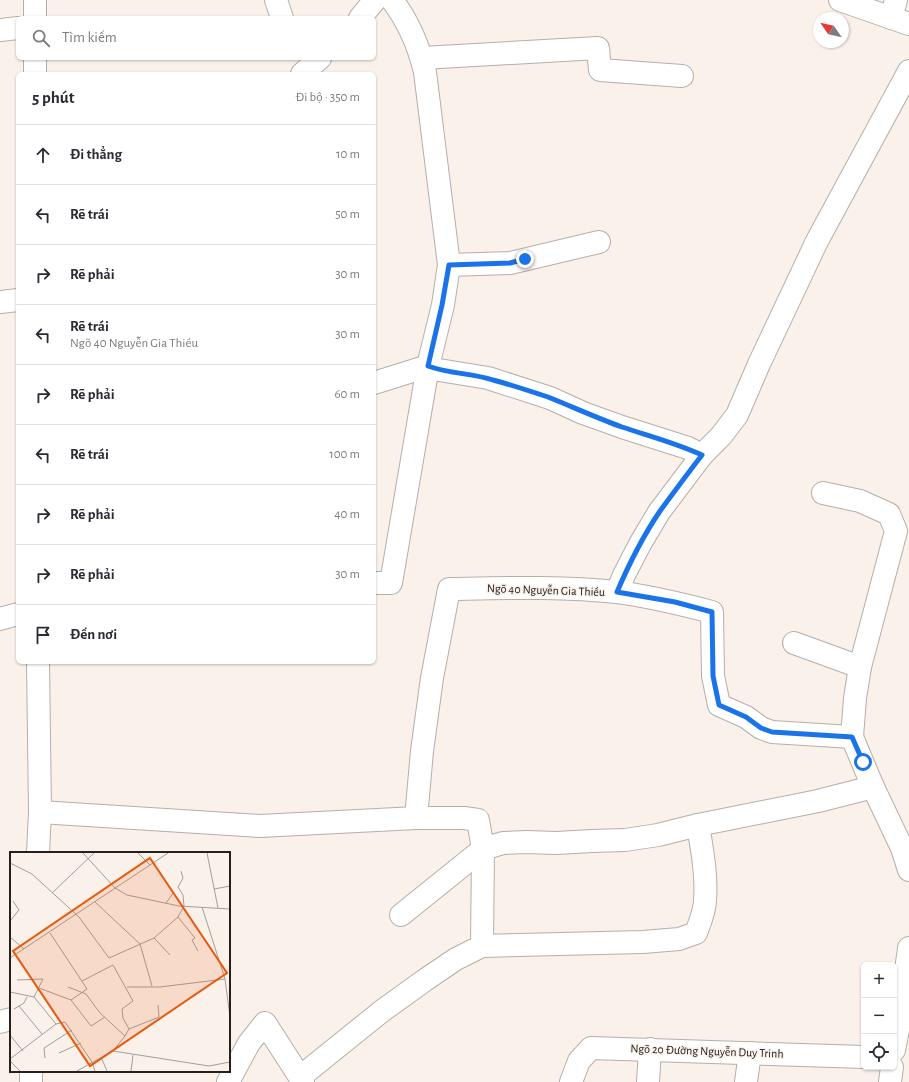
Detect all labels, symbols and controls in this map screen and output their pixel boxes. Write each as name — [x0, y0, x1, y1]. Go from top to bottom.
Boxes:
north arrow — [813, 12, 849, 48]
search box — [16, 16, 376, 60]
icon: search — [30, 27, 52, 49]
text: Tìm kiếm — [62, 30, 117, 45]
text: 5 phút — [32, 89, 74, 106]
text: Đi bộ · 350 m — [295, 91, 360, 104]
icon: ahead — [32, 144, 54, 166]
text: Đi thẳng — [70, 147, 122, 162]
text: 10 m — [336, 148, 360, 161]
icon: left — [32, 204, 54, 226]
text: Rẽ trái — [70, 207, 109, 222]
text: 50 m — [335, 208, 360, 221]
route end — [516, 250, 534, 268]
icon: right — [32, 264, 54, 286]
text: Rẽ phải — [70, 267, 115, 282]
text: 30 m — [335, 268, 360, 281]
text: Rẽ trái — [70, 319, 109, 334]
icon: left — [32, 324, 54, 346]
text: 30 m — [335, 328, 360, 341]
text: Ngõ 40 Nguyễn Gia Thiều — [70, 337, 198, 350]
icon: right — [32, 384, 54, 406]
text: Rẽ phải — [70, 387, 115, 402]
text: 60 m — [334, 388, 360, 401]
icon: left — [32, 444, 54, 466]
text: Rẽ trái — [70, 447, 109, 462]
text: 100 m — [329, 448, 360, 461]
icon: right — [32, 504, 54, 526]
text: Rẽ phải — [70, 507, 115, 522]
text: 40 m — [334, 508, 360, 521]
icon: right — [32, 564, 54, 586]
text: Rẽ phải — [70, 567, 115, 582]
text: 30 m — [335, 568, 360, 581]
street label: Ngõ 40 Nguyễn Gia Thiều — [487, 581, 605, 599]
icon: arrive — [32, 624, 54, 646]
text: Đến nơi — [70, 627, 117, 642]
route start — [854, 753, 872, 771]
inset map — [10, 852, 230, 1072]
map controls — [861, 962, 897, 1070]
button: + — [861, 962, 897, 998]
button: − — [861, 998, 897, 1034]
button: locate — [861, 1034, 897, 1070]
street label: Ngõ 20 Đường Nguyễn Duy Trinh — [630, 1041, 784, 1061]

